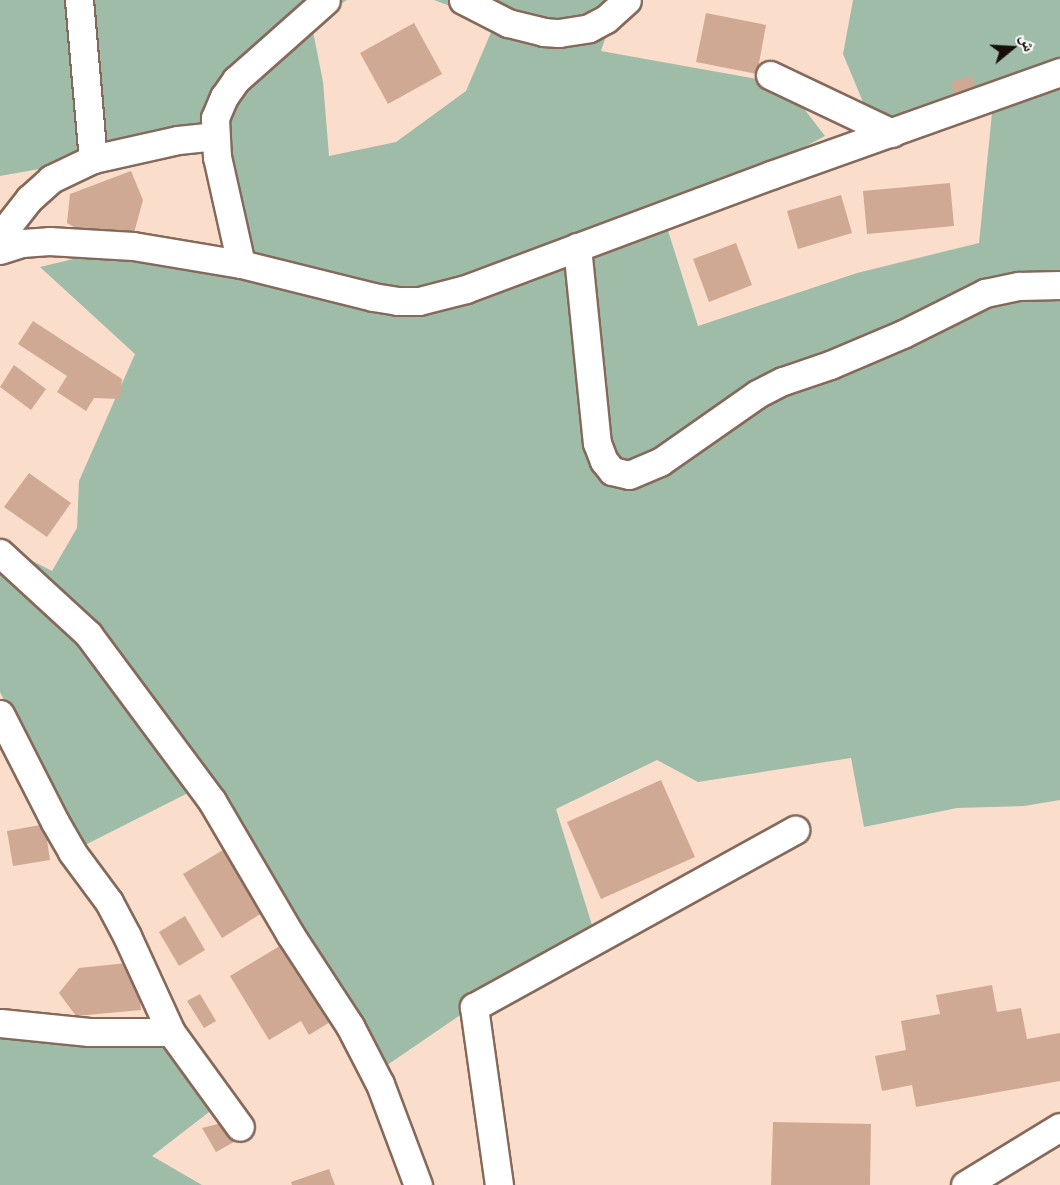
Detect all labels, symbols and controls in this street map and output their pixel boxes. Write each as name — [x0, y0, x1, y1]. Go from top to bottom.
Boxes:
north arrow — [982, 18, 1042, 78]
text: ش — [1015, 31, 1043, 54]

